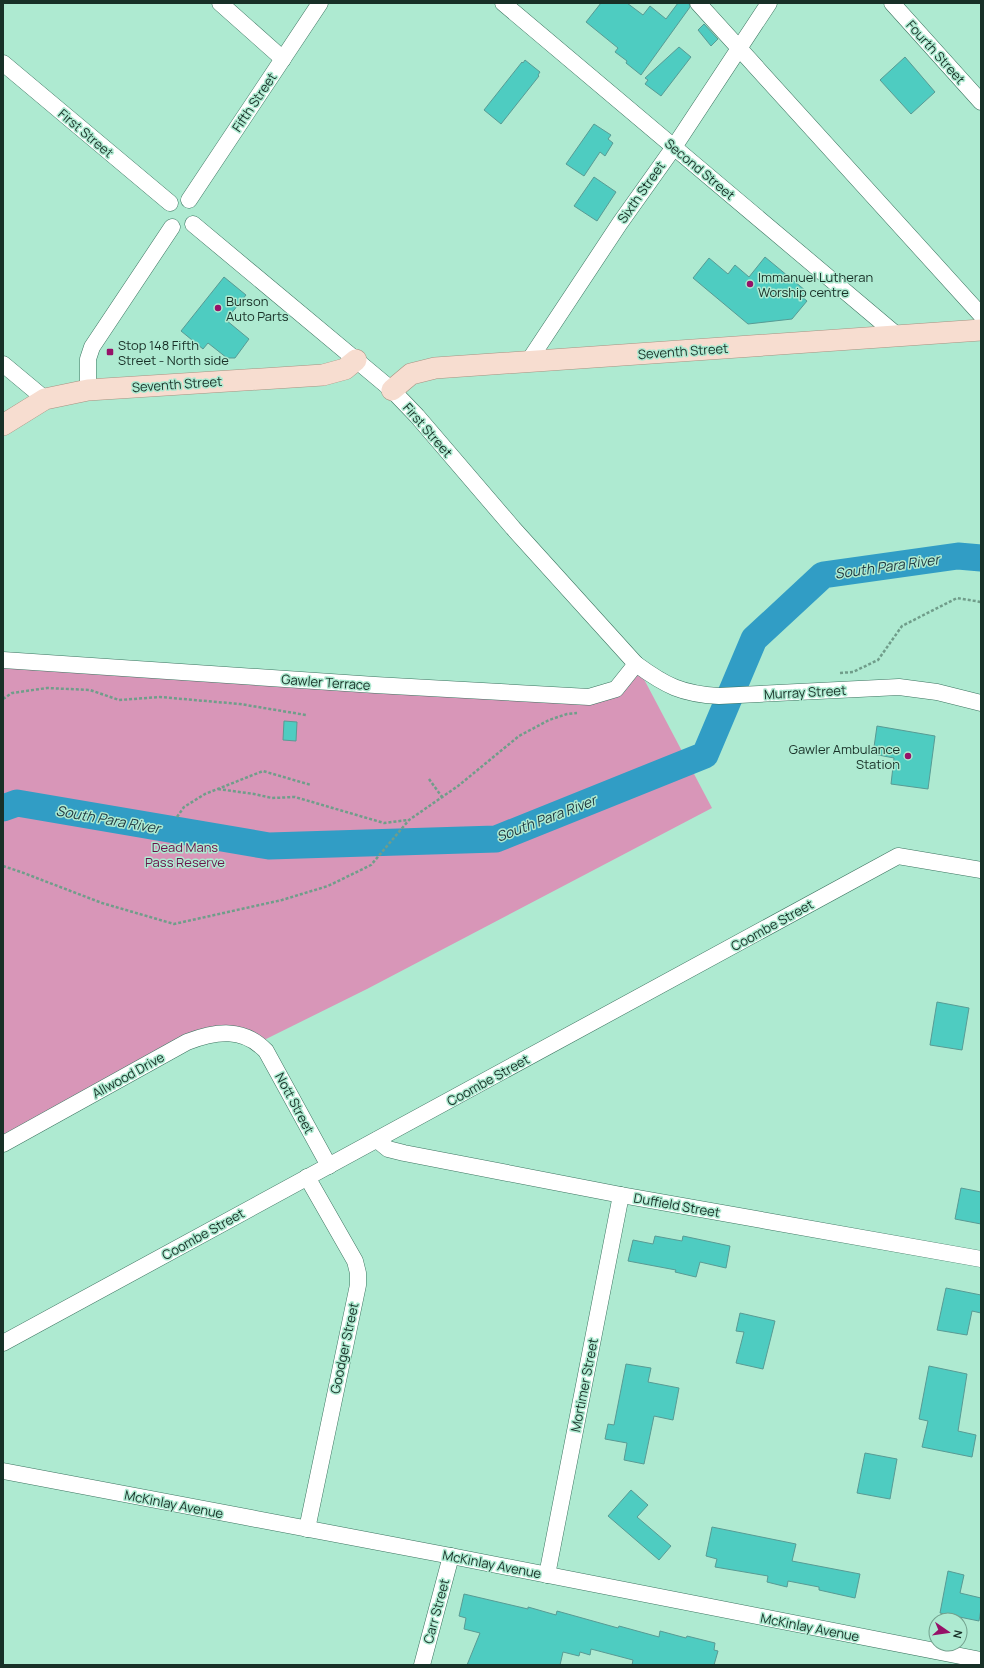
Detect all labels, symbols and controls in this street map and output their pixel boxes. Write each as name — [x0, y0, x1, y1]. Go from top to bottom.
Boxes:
street label: Fourth Street — [902, 16, 970, 88]
street label: Fifth Street — [228, 69, 280, 135]
street label: First Street — [55, 105, 117, 161]
street label: Second Street — [661, 134, 739, 204]
street label: Sixth Street — [613, 158, 669, 226]
place label: Immanuel Lutheran Worship centre — [758, 268, 873, 301]
marker: Immanuel Lutheran Worship centre — [745, 279, 755, 289]
place label: Burson Auto Parts — [226, 292, 289, 325]
marker: Burson Auto Parts — [213, 303, 223, 313]
place label: Stop 148 Fifth Street - North side — [118, 336, 229, 369]
street label: Seventh Street — [637, 339, 729, 363]
marker: Stop 148 Fifth Street - North side — [105, 347, 115, 357]
street label: Seventh Street — [131, 372, 223, 396]
street label: First Street — [399, 399, 457, 461]
water label: South Para River — [834, 549, 942, 583]
street label: Gawler Terrace — [281, 670, 372, 694]
street label: Murray Street — [763, 681, 847, 703]
place label: Gawler Ambulance Station — [789, 740, 900, 773]
marker: Gawler Ambulance Station — [903, 751, 913, 761]
water label: South Para River — [493, 790, 600, 846]
water label: South Para River — [54, 800, 163, 838]
park label: Dead Mans Pass Reserve — [145, 838, 225, 871]
street label: Coombe Street — [727, 895, 817, 955]
street label: Allwood Drive — [89, 1048, 168, 1102]
street label: Coombe Street — [443, 1050, 533, 1110]
street label: Nott Street — [271, 1069, 319, 1137]
street label: Duffield Street — [632, 1189, 722, 1221]
street label: Coombe Street — [158, 1204, 248, 1264]
street label: Goodger Street — [326, 1301, 362, 1395]
street label: Mortimer Street — [566, 1336, 602, 1434]
street label: McKinlay Avenue — [123, 1486, 225, 1522]
street label: McKinlay Avenue — [441, 1546, 543, 1582]
street label: Carr Street — [419, 1576, 453, 1646]
street label: McKinlay Avenue — [759, 1609, 861, 1645]
north arrow — [928, 1612, 968, 1652]
text: N — [950, 1629, 966, 1640]

